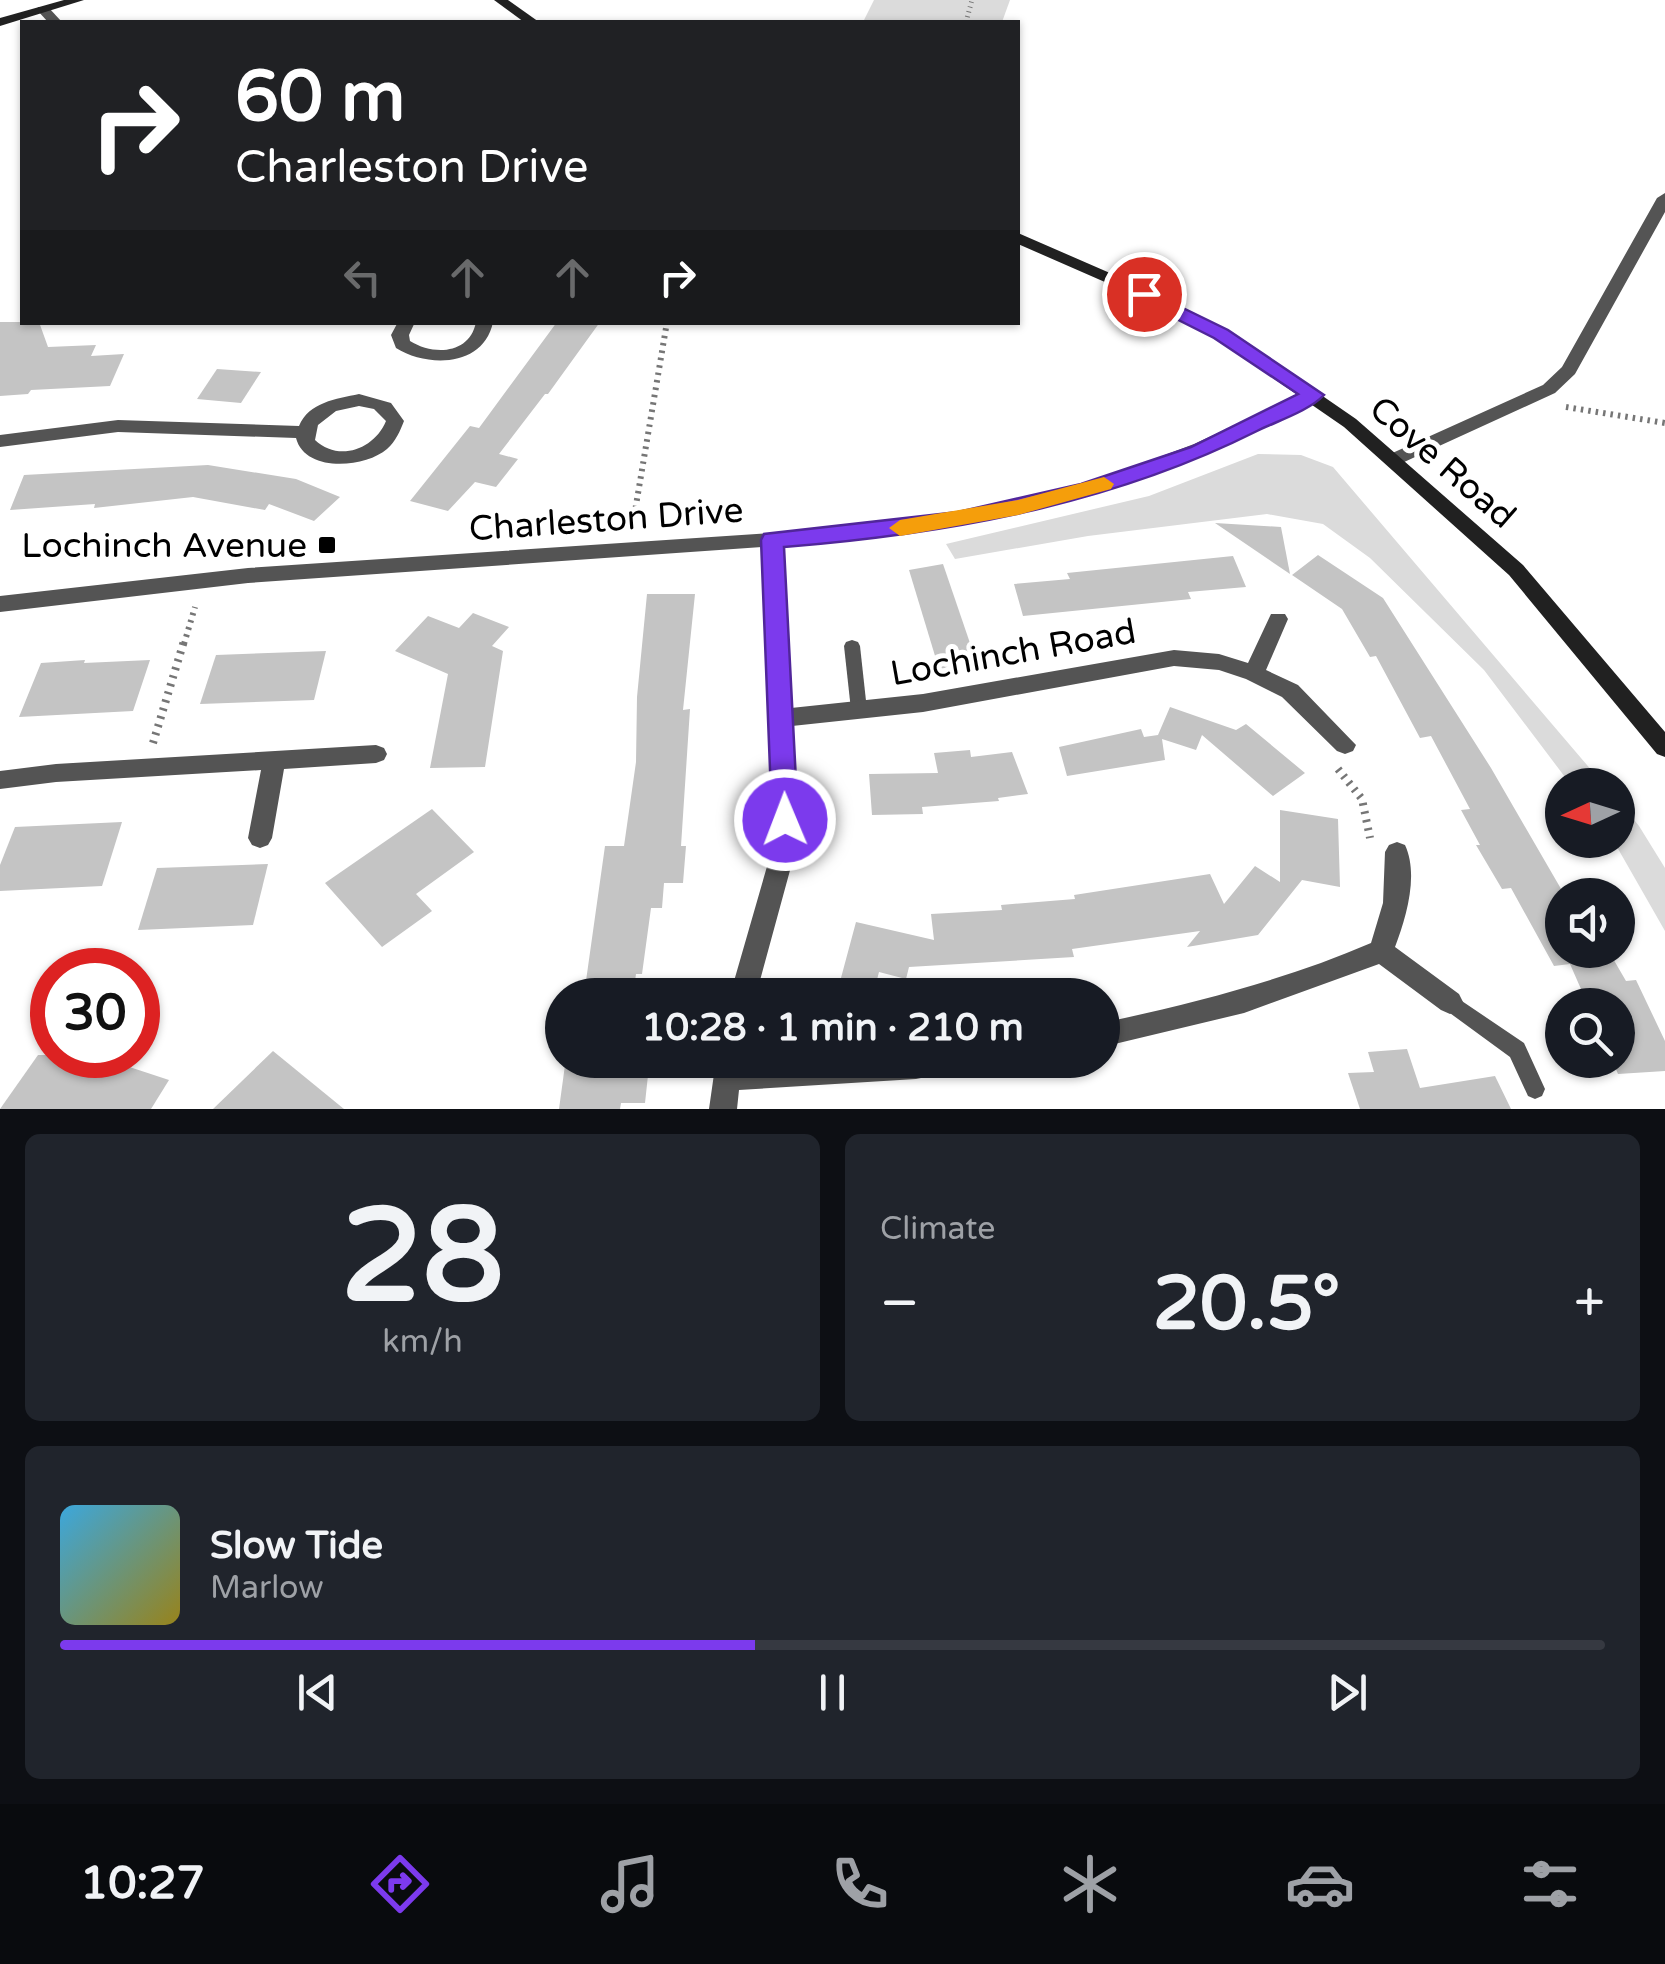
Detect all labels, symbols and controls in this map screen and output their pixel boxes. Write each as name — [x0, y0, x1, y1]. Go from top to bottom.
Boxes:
text: 60 m — [235, 56, 405, 140]
icon: right — [70, 60, 200, 190]
text: Charleston Drive — [235, 141, 588, 195]
icon: left — [335, 250, 390, 305]
icon: ahead — [440, 250, 495, 305]
icon: ahead — [545, 250, 600, 305]
icon: right — [650, 250, 705, 305]
pin — [1102, 252, 1187, 337]
icon: arrive — [1117, 267, 1172, 322]
street label: Cove Road — [1361, 388, 1524, 538]
street label: Charleston Drive — [467, 489, 745, 551]
place label: Lochinch Avenue — [21, 525, 307, 567]
marker: Lochinch Avenue — [316, 534, 338, 556]
street label: Lochinch Road — [887, 611, 1139, 695]
position arrow — [733, 768, 837, 872]
north arrow — [1545, 768, 1635, 858]
map controls — [1545, 768, 1635, 1078]
button: sound — [1545, 878, 1635, 968]
speed limit sign: 30 — [30, 948, 160, 1078]
button: search — [1545, 988, 1635, 1078]
text: 10:28 · 1 min · 210 m — [641, 1005, 1024, 1051]
text: 28 — [341, 1180, 504, 1336]
text: Climate — [880, 1210, 995, 1248]
text: 20.5° — [1153, 1259, 1340, 1349]
text: − — [880, 1271, 919, 1337]
text: + — [1574, 1271, 1605, 1337]
text: km/h — [382, 1323, 463, 1361]
text: Slow Tide — [210, 1523, 383, 1569]
text: Marlow — [210, 1569, 324, 1607]
icon: previous — [290, 1665, 345, 1720]
icon: pause — [805, 1665, 860, 1720]
icon: next — [1320, 1665, 1375, 1720]
icon: directions — [365, 1849, 435, 1919]
icon: music — [595, 1849, 665, 1919]
icon: phone — [825, 1849, 895, 1919]
icon: climate — [1055, 1849, 1125, 1919]
icon: car — [1285, 1849, 1355, 1919]
icon: filters — [1515, 1849, 1585, 1919]
text: 10:27 — [80, 1857, 205, 1911]

